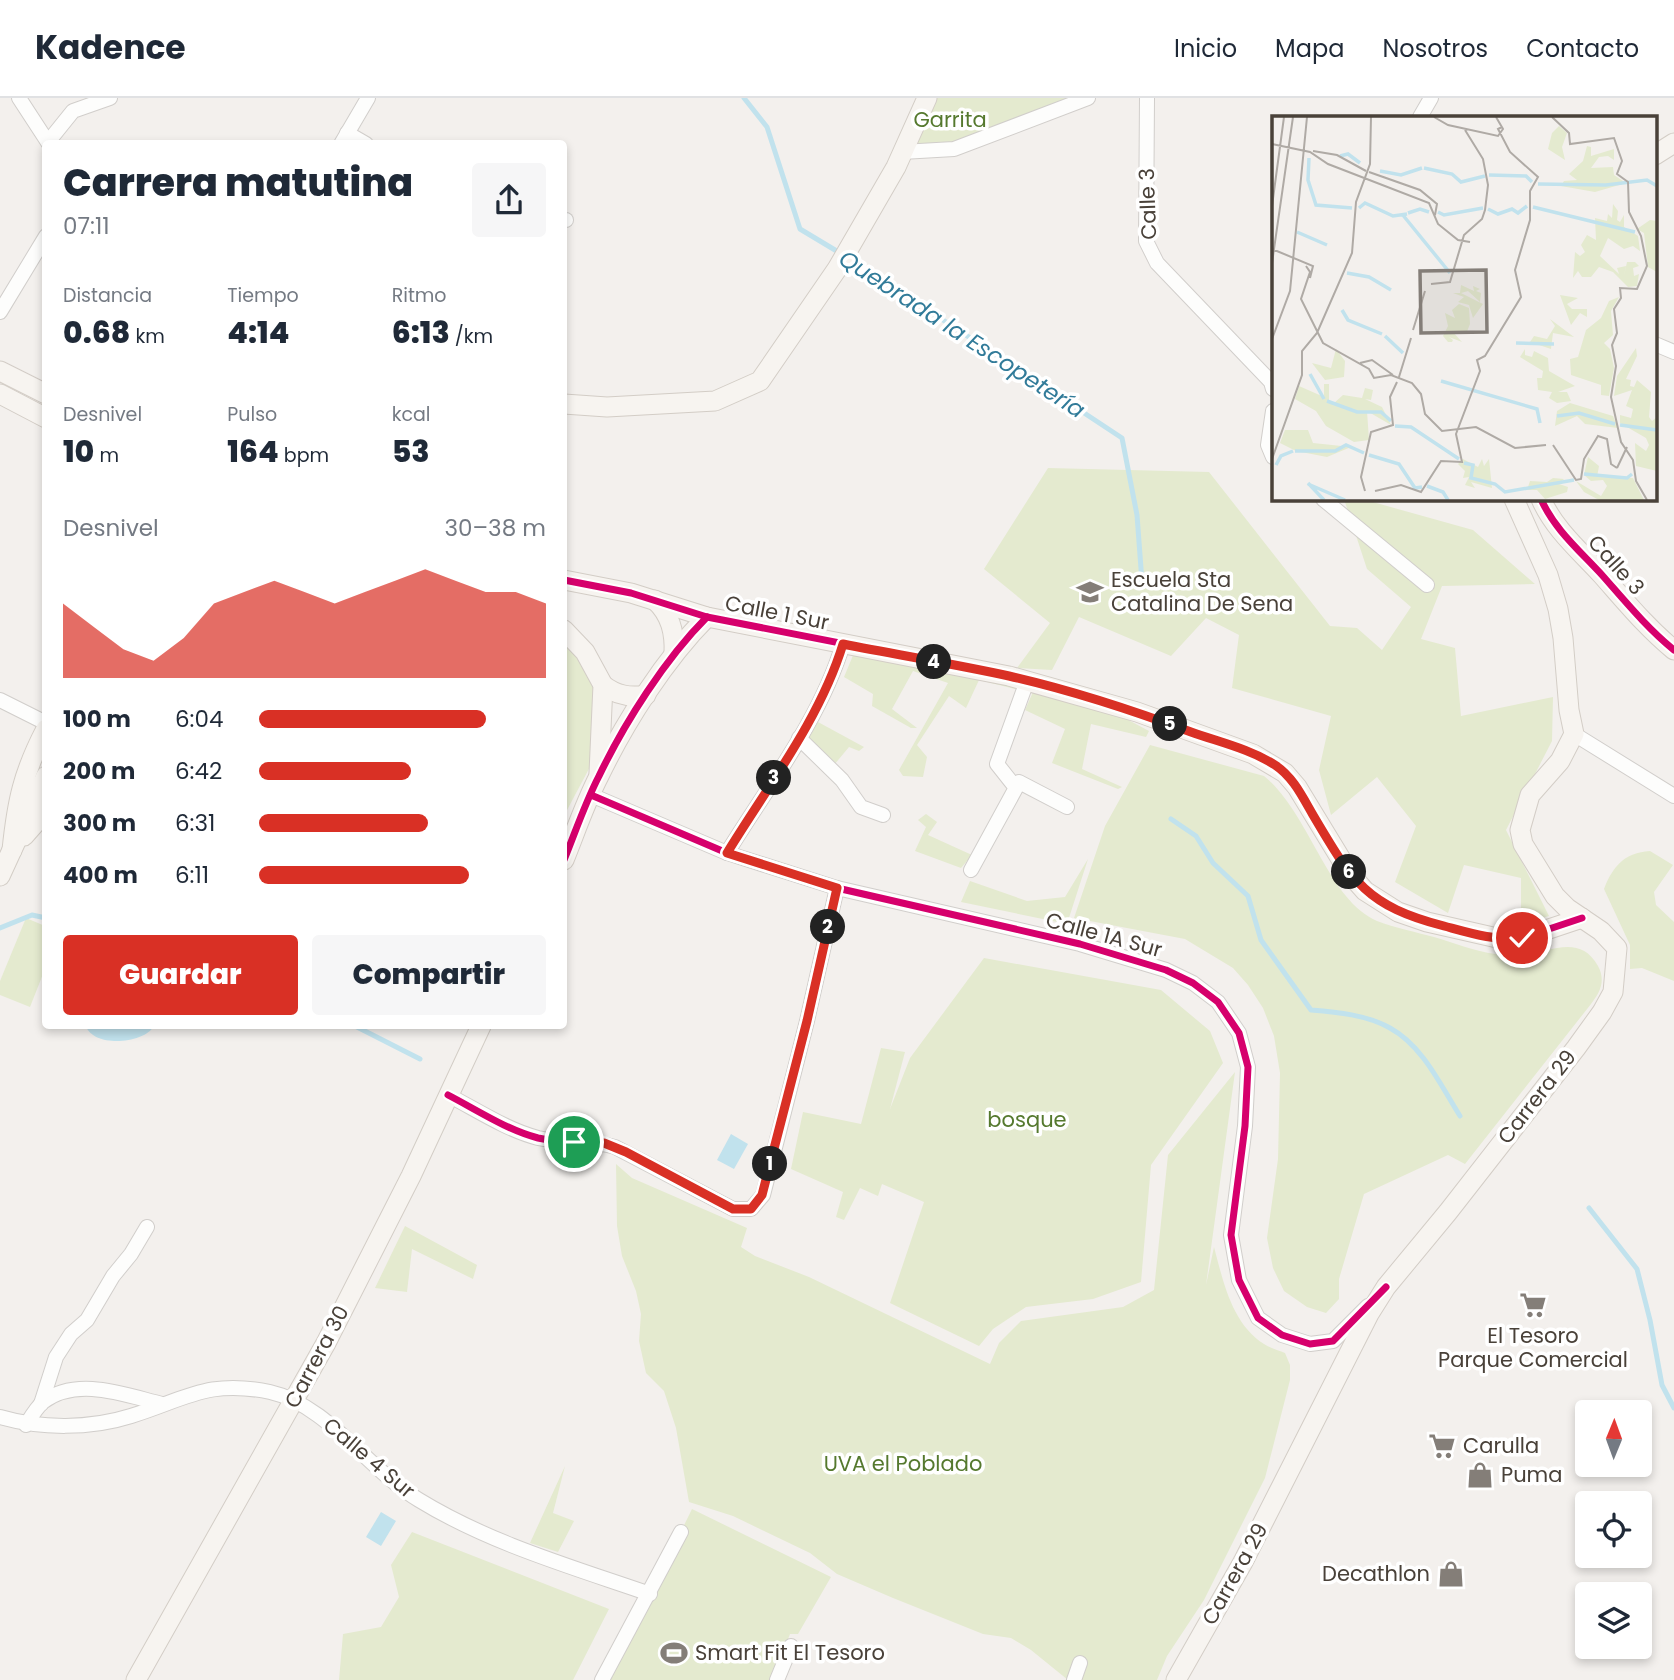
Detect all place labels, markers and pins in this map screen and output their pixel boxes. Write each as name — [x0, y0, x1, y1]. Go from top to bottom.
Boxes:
place label: Escuela Sta Catalina De Sena — [1111, 565, 1293, 618]
school or university icon: Escuela Sta Catalina De Sena — [1075, 577, 1105, 607]
pin: 4 — [916, 644, 951, 680]
pin: 5 — [1152, 706, 1188, 742]
pin: 3 — [756, 760, 792, 796]
pin: 6 — [1332, 854, 1366, 890]
pin — [1492, 908, 1552, 968]
pin: 2 — [810, 910, 846, 944]
pin — [544, 1112, 604, 1172]
pin: 1 — [752, 1146, 788, 1182]
supermarket icon: El Tesoro Parque Comercial — [1518, 1290, 1548, 1320]
place label: El Tesoro Parque Comercial — [1438, 1321, 1628, 1374]
supermarket icon: Carulla — [1427, 1431, 1457, 1461]
place label: Carulla — [1463, 1431, 1539, 1460]
shop icon: Puma — [1465, 1460, 1495, 1490]
place label: Puma — [1501, 1460, 1562, 1489]
place label: Decathlon — [1322, 1559, 1430, 1588]
shop icon: Decathlon — [1436, 1559, 1466, 1589]
sports icon: Smart Fit El Tesoro — [659, 1638, 689, 1668]
place label: Smart Fit El Tesoro — [695, 1638, 885, 1667]

